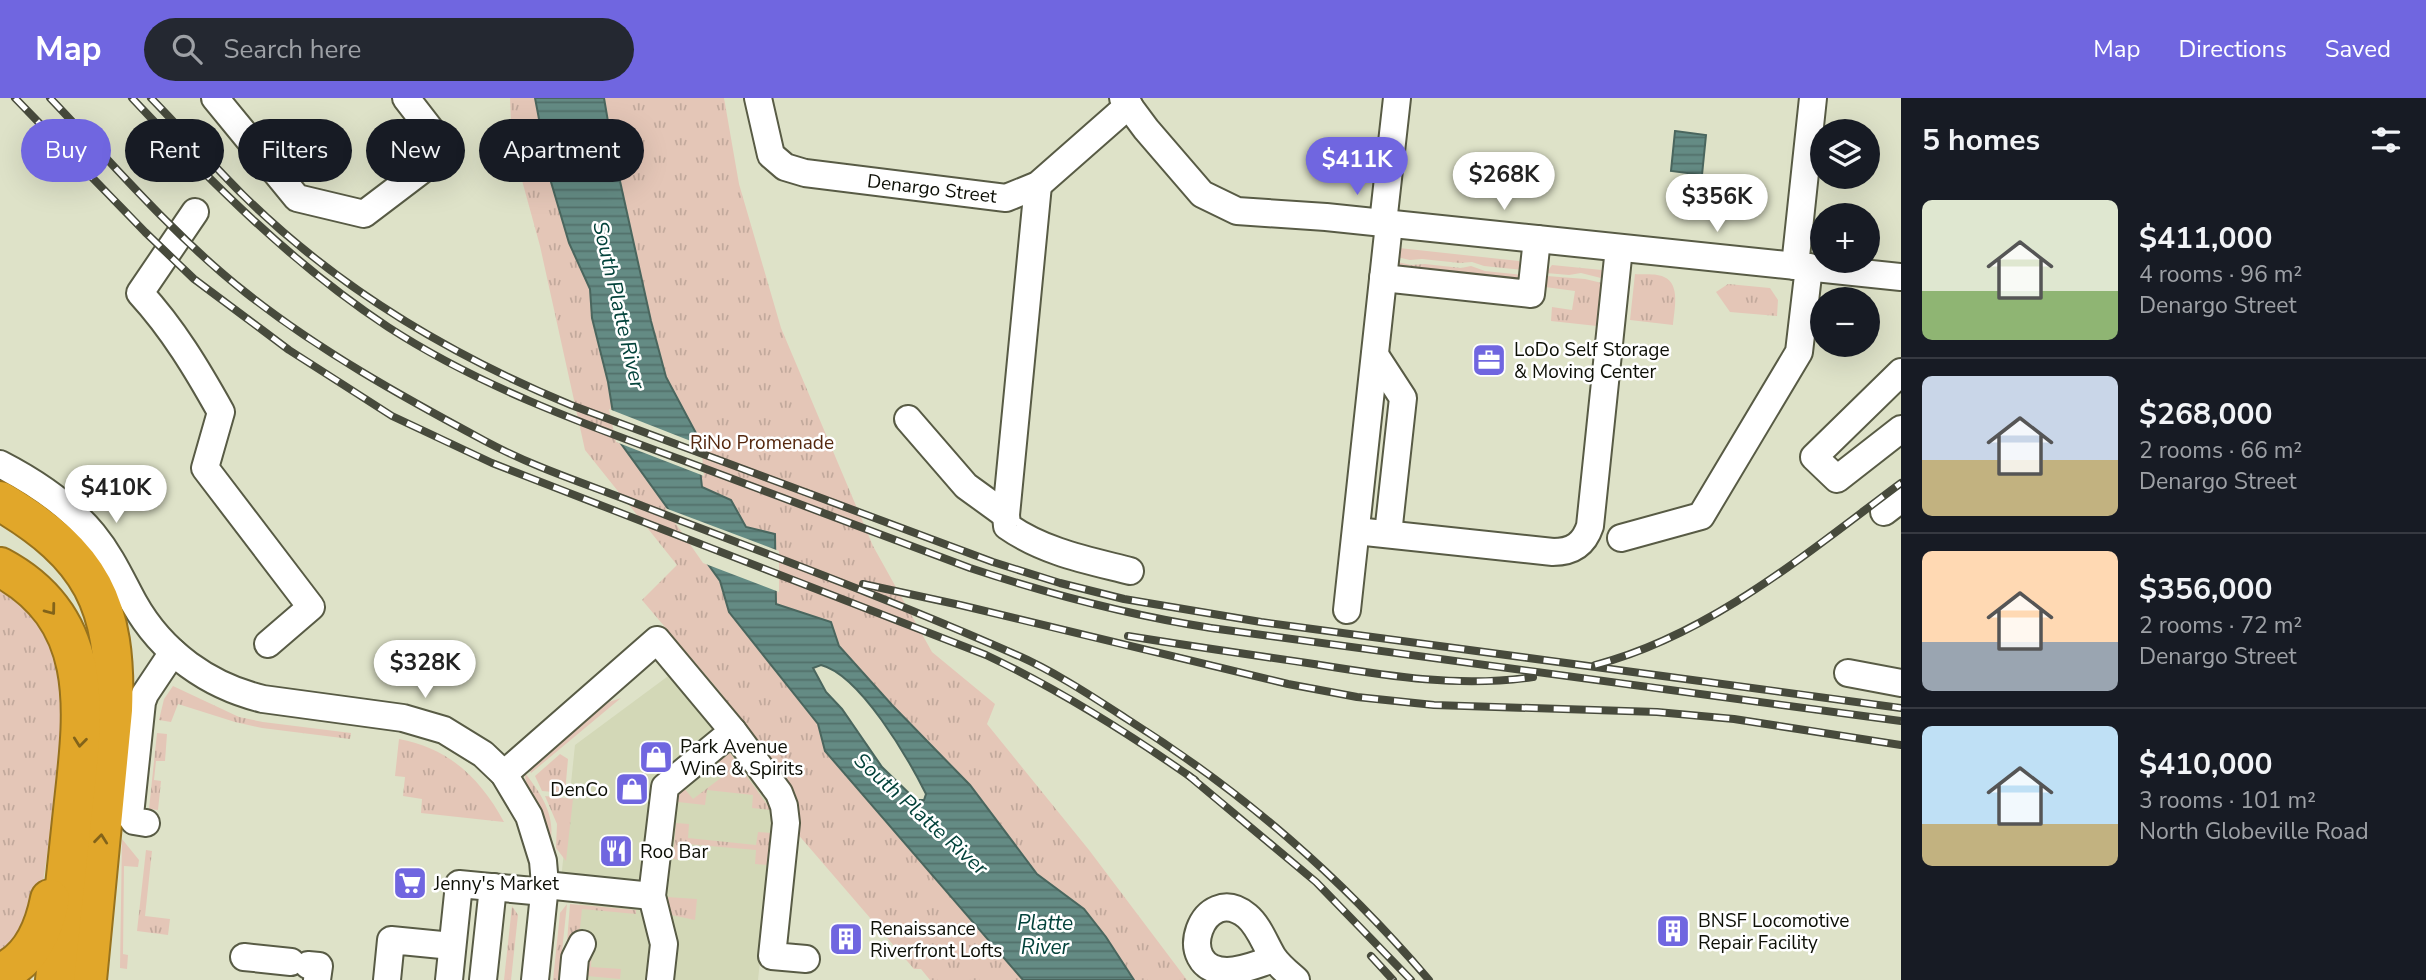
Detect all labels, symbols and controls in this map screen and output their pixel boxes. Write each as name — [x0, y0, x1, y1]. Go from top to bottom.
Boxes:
search box — [144, 18, 634, 81]
text: Map — [35, 27, 102, 72]
icon: search — [168, 30, 206, 68]
text: Search here — [224, 32, 361, 67]
text: Map — [2093, 33, 2140, 65]
text: Directions — [2178, 33, 2287, 65]
text: Saved — [2325, 33, 2391, 65]
chip: Buy — [21, 119, 111, 182]
chip: Rent — [125, 119, 224, 182]
chip: Filters — [238, 119, 352, 182]
chip: New — [366, 119, 465, 182]
chip: Apartment — [479, 119, 644, 182]
map controls — [1810, 119, 1880, 357]
button: layers — [1810, 119, 1880, 189]
text: 5 homes — [1922, 120, 2040, 161]
icon: filters — [2367, 121, 2405, 159]
pin: $411K — [1308, 138, 1406, 197]
text: $411K — [1322, 144, 1392, 175]
pin: $268K — [1455, 152, 1553, 212]
text: $268K — [1469, 159, 1539, 190]
street label: Denargo Street — [866, 168, 998, 210]
pin: $356K — [1668, 174, 1766, 234]
text: $356K — [1682, 181, 1752, 212]
button: + — [1810, 203, 1880, 273]
text: $411,000 — [2139, 218, 2272, 259]
water label: South Platte River — [586, 219, 652, 392]
icon: home — [1978, 228, 2062, 312]
text: 4 rooms · 96 m² — [2139, 259, 2302, 290]
button: − — [1810, 287, 1880, 357]
text: Denargo Street — [2139, 290, 2297, 321]
place label: LoDo Self Storage & Moving Center — [1514, 337, 1670, 385]
office icon: LoDo Self Storage & Moving Center — [1470, 341, 1508, 379]
text: $268,000 — [2139, 394, 2272, 435]
icon: home — [1978, 404, 2062, 488]
park label: RiNo Promenade — [690, 430, 834, 456]
text: 2 rooms · 66 m² — [2139, 435, 2302, 466]
pin: $410K — [67, 466, 165, 525]
text: Denargo Street — [2139, 466, 2297, 497]
text: $410K — [81, 472, 151, 503]
text: $356,000 — [2139, 569, 2272, 610]
icon: home — [1978, 579, 2062, 663]
one-way arrow — [43, 603, 55, 615]
text: 2 rooms · 72 m² — [2139, 610, 2302, 641]
pin: $328K — [376, 640, 474, 700]
text: Denargo Street — [2139, 641, 2297, 672]
text: $328K — [390, 647, 460, 678]
place label: Park Avenue Wine & Spirits — [680, 734, 803, 782]
one-way arrow — [73, 737, 88, 748]
shop icon: Park Avenue Wine & Spirits — [637, 738, 675, 776]
text: $410,000 — [2139, 744, 2272, 785]
water label: South Platte River — [848, 746, 994, 882]
icon: home — [1978, 754, 2062, 838]
shop icon: DenCo — [613, 770, 651, 808]
place label: DenCo — [550, 777, 608, 803]
text: 3 rooms · 101 m² — [2139, 785, 2316, 816]
text: North Globeville Road — [2139, 816, 2369, 847]
restaurant icon: Roo Bar — [597, 832, 635, 870]
one-way arrow — [93, 833, 108, 844]
place label: Roo Bar — [640, 839, 708, 865]
supermarket icon: Jenny's Market — [391, 864, 429, 902]
place label: Jenny's Market — [433, 871, 559, 897]
place label: BNSF Locomotive Repair Facility — [1698, 908, 1849, 956]
water label: Platte River — [1017, 909, 1073, 961]
building icon: BNSF Locomotive Repair Facility — [1654, 912, 1692, 950]
place label: Renaissance Riverfront Lofts — [870, 916, 1002, 964]
building icon: Renaissance Riverfront Lofts — [827, 920, 865, 958]

